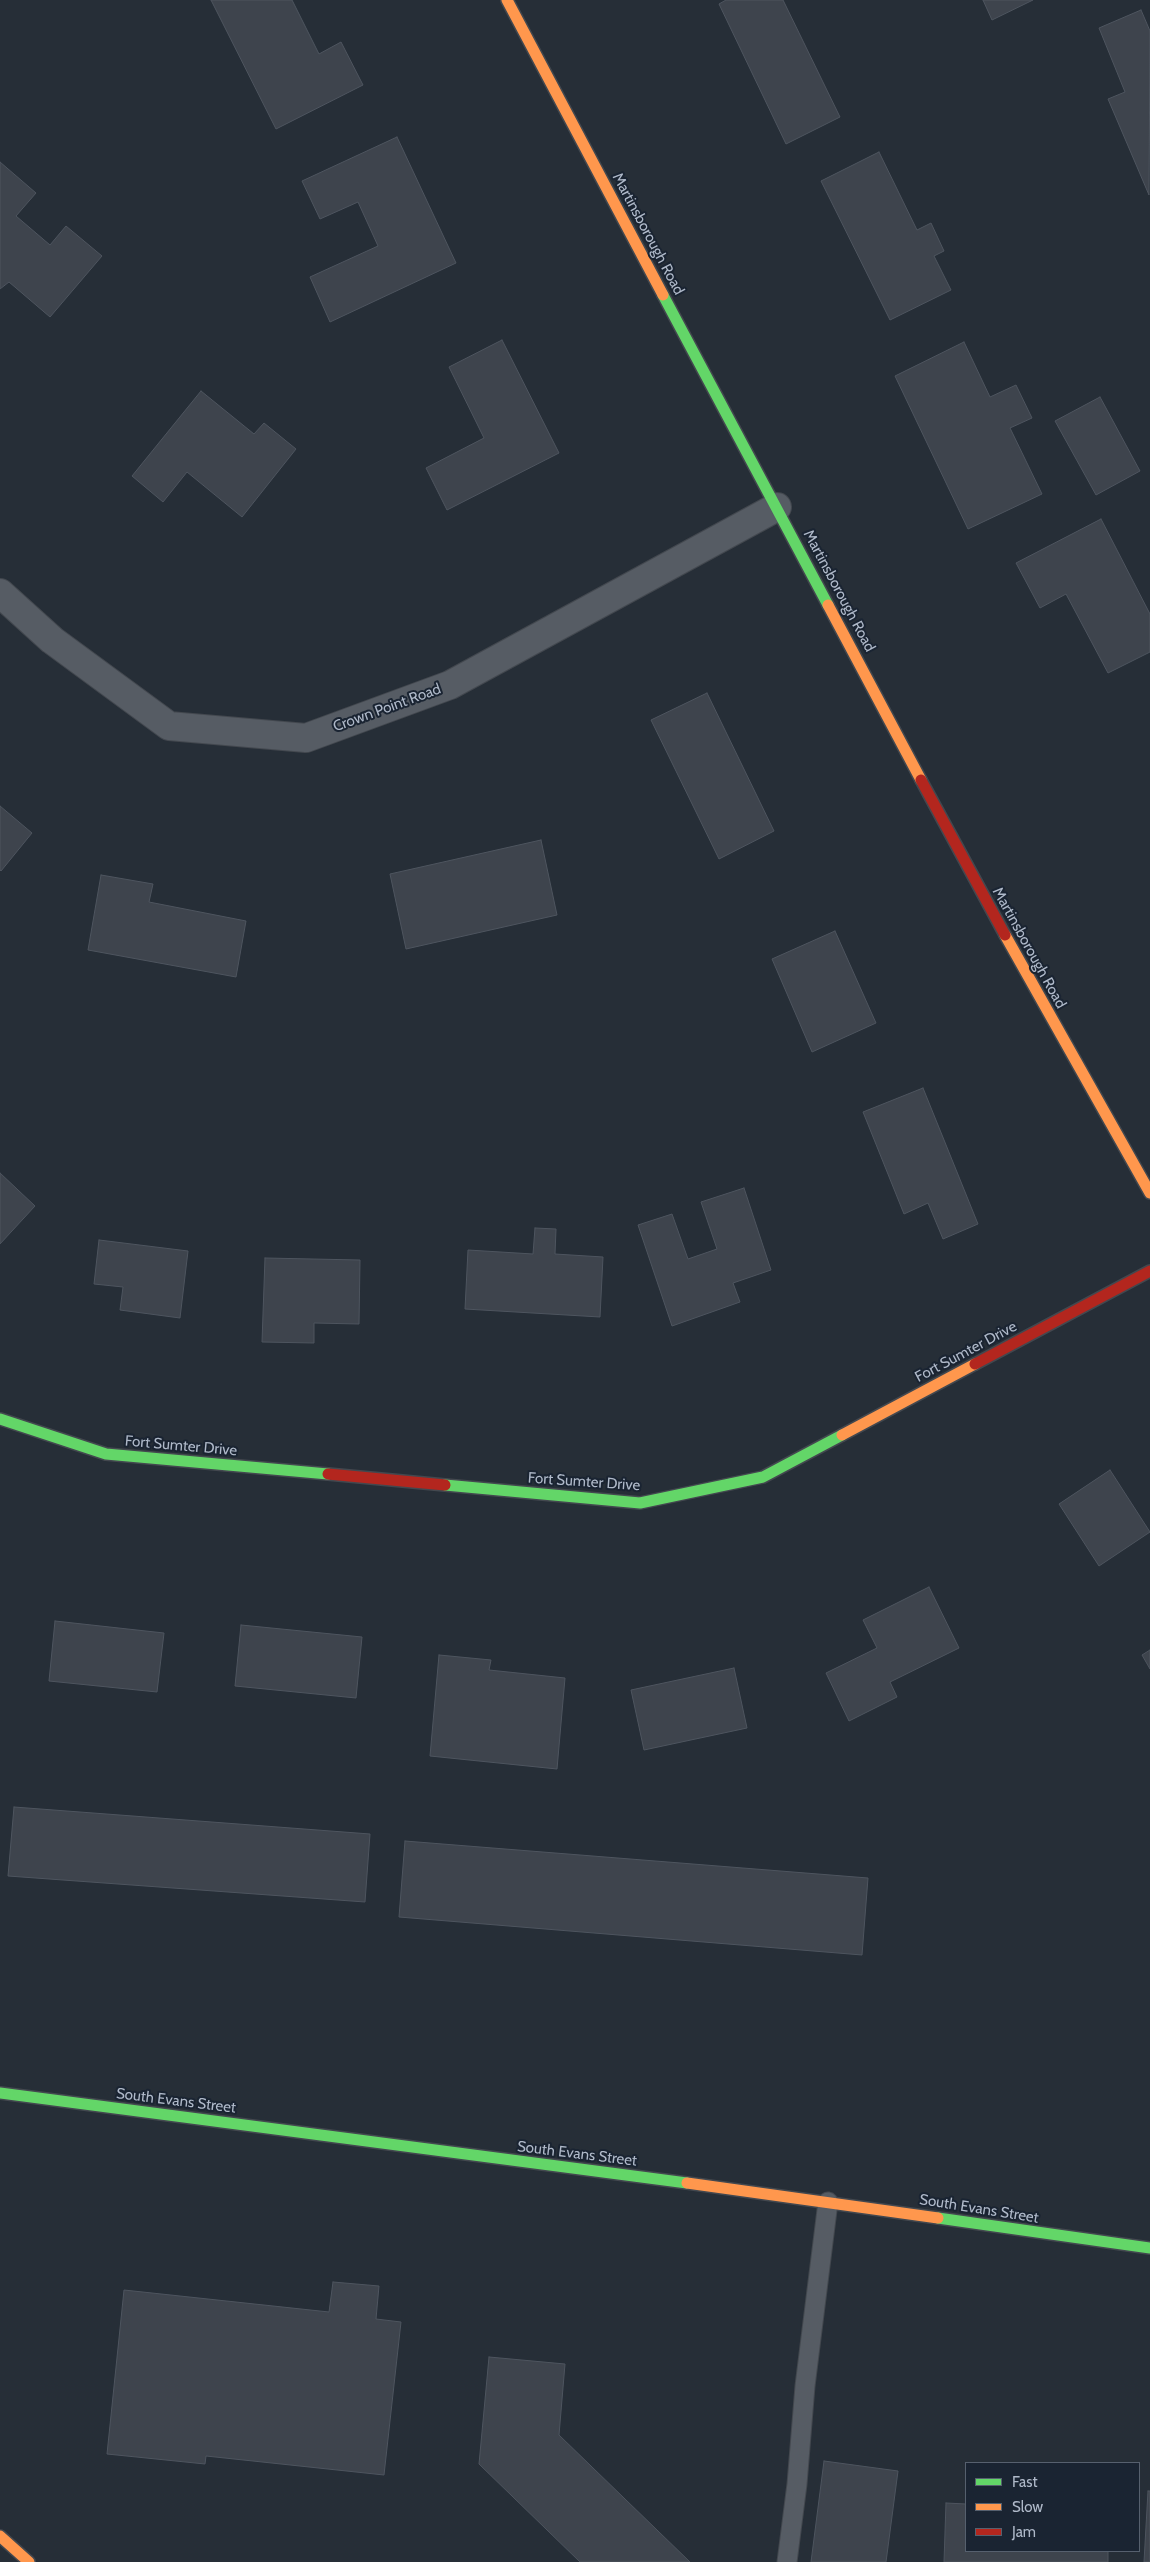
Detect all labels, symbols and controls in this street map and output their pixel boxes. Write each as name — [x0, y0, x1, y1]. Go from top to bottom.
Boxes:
street label: Martinsborough Road — [608, 170, 688, 298]
street label: Martinsborough Road — [799, 527, 879, 655]
street label: Crown Point Road — [331, 680, 443, 736]
street label: Martinsborough Road — [988, 884, 1070, 1012]
street label: Fort Sumter Drive — [912, 1318, 1020, 1386]
street label: Fort Sumter Drive — [124, 1432, 238, 1460]
street label: Fort Sumter Drive — [527, 1469, 641, 1495]
street label: South Evans Street — [115, 2085, 237, 2117]
street label: South Evans Street — [516, 2138, 638, 2170]
street label: South Evans Street — [918, 2191, 1040, 2227]
legend — [965, 2462, 1140, 2552]
text: Fast — [1012, 2473, 1037, 2491]
text: Slow — [1012, 2498, 1043, 2516]
text: Jam — [1012, 2523, 1036, 2541]

